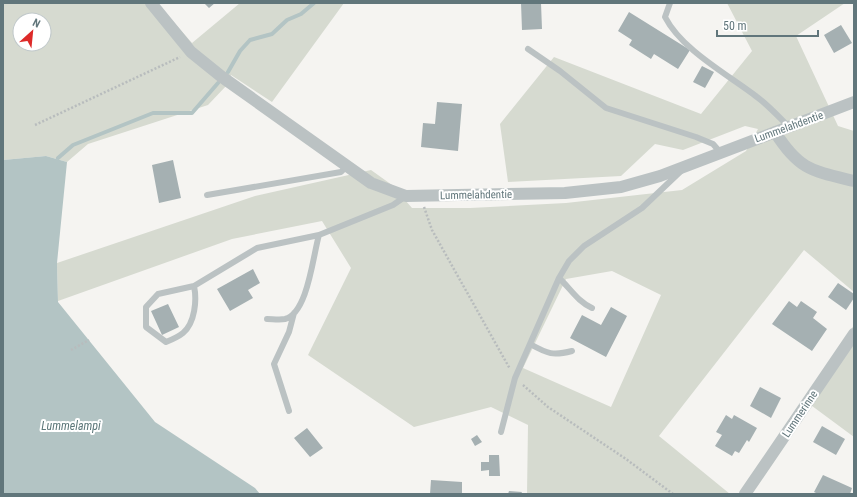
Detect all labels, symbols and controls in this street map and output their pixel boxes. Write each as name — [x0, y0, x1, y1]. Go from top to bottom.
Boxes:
north arrow — [12, 12, 52, 52]
scale bar — [717, 12, 818, 38]
text: N — [30, 16, 42, 31]
text: 50 m — [723, 19, 747, 33]
street label: Lummelahdentie — [753, 109, 825, 145]
street label: Lummelahdentie — [440, 188, 512, 202]
street label: Lummerinne — [780, 388, 820, 440]
water label: Lummelampi — [41, 419, 101, 433]

